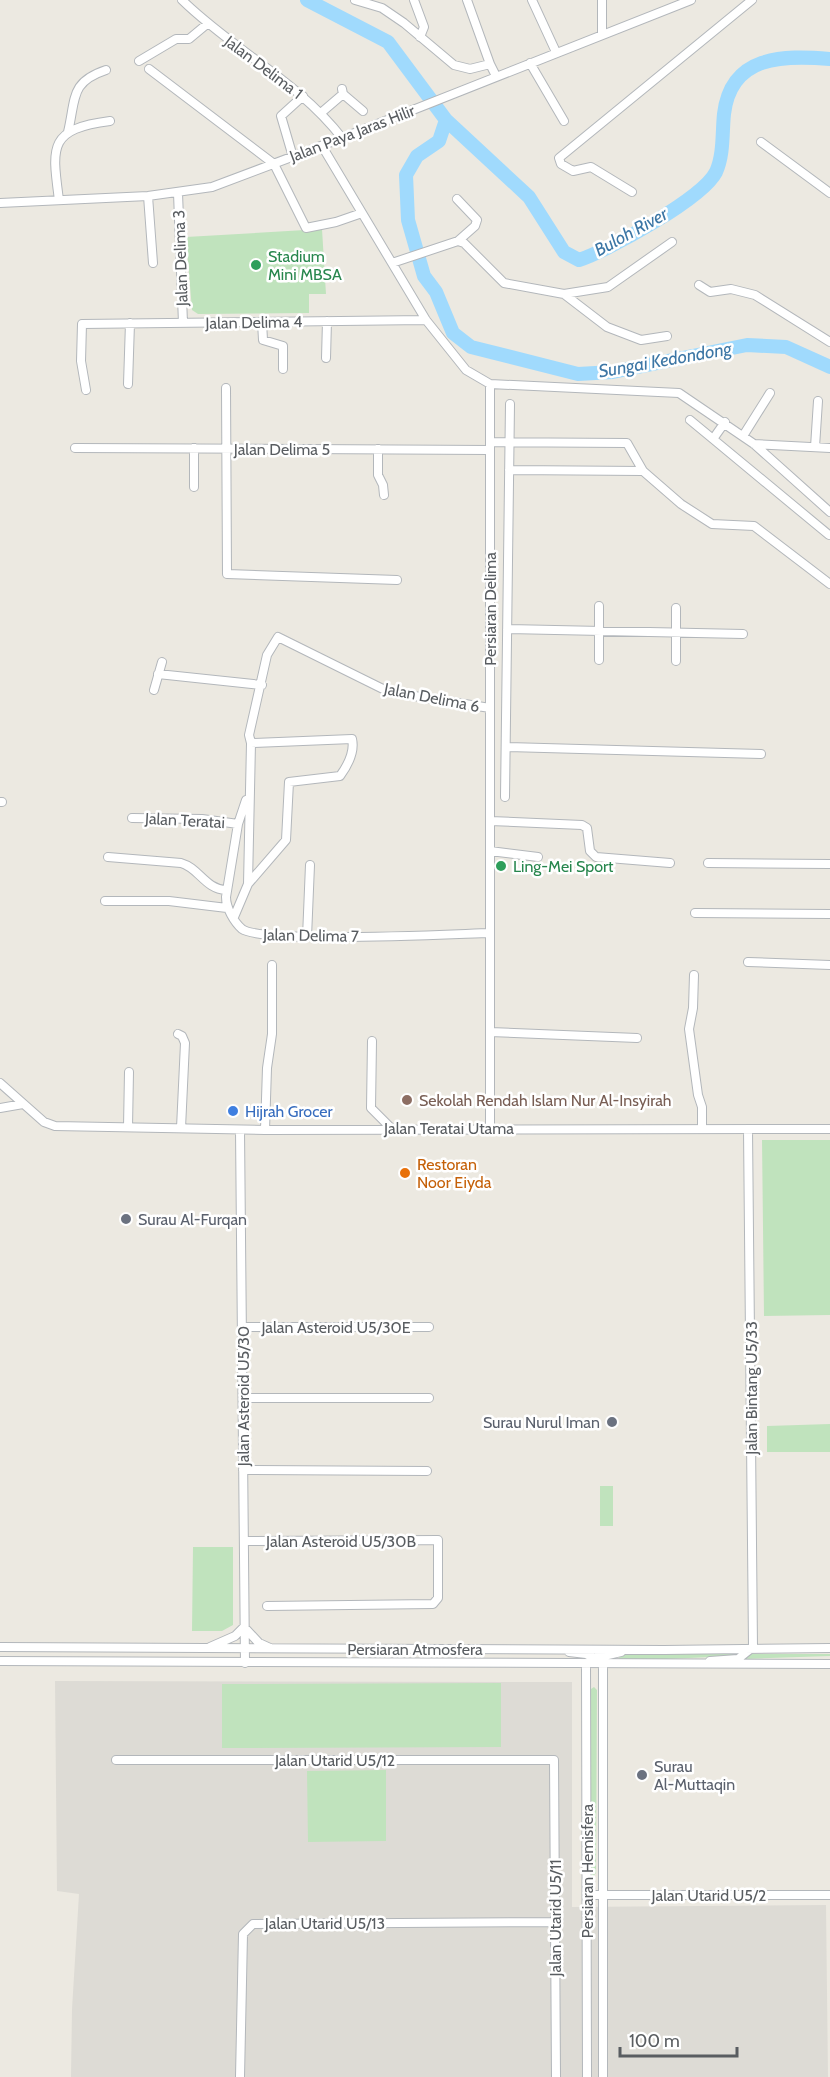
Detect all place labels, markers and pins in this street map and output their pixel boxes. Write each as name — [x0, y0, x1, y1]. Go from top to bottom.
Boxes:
place label: Stadium Mini MBSA — [268, 247, 342, 284]
marker: Stadium Mini MBSA — [249, 258, 263, 272]
place label: Ling-Mei Sport — [513, 857, 614, 876]
marker: Ling-Mei Sport — [494, 859, 508, 873]
place label: Sekolah Rendah Islam Nur Al-Insyirah — [419, 1091, 672, 1110]
marker: Sekolah Rendah Islam Nur Al-Insyirah — [400, 1093, 414, 1107]
place label: Hijrah Grocer — [245, 1102, 333, 1121]
marker: Hijrah Grocer — [226, 1104, 240, 1118]
place label: Restoran Noor Eiyda — [417, 1155, 492, 1192]
marker: Restoran Noor Eiyda — [398, 1166, 412, 1180]
place label: Surau Al-Furqan — [138, 1210, 247, 1229]
marker: Surau Al-Furqan — [119, 1212, 133, 1226]
place label: Surau Nurul Iman — [483, 1413, 600, 1432]
marker: Surau Nurul Iman — [605, 1415, 619, 1429]
place label: Surau Al-Muttaqin — [654, 1757, 735, 1794]
marker: Surau Al-Muttaqin — [635, 1768, 649, 1782]

